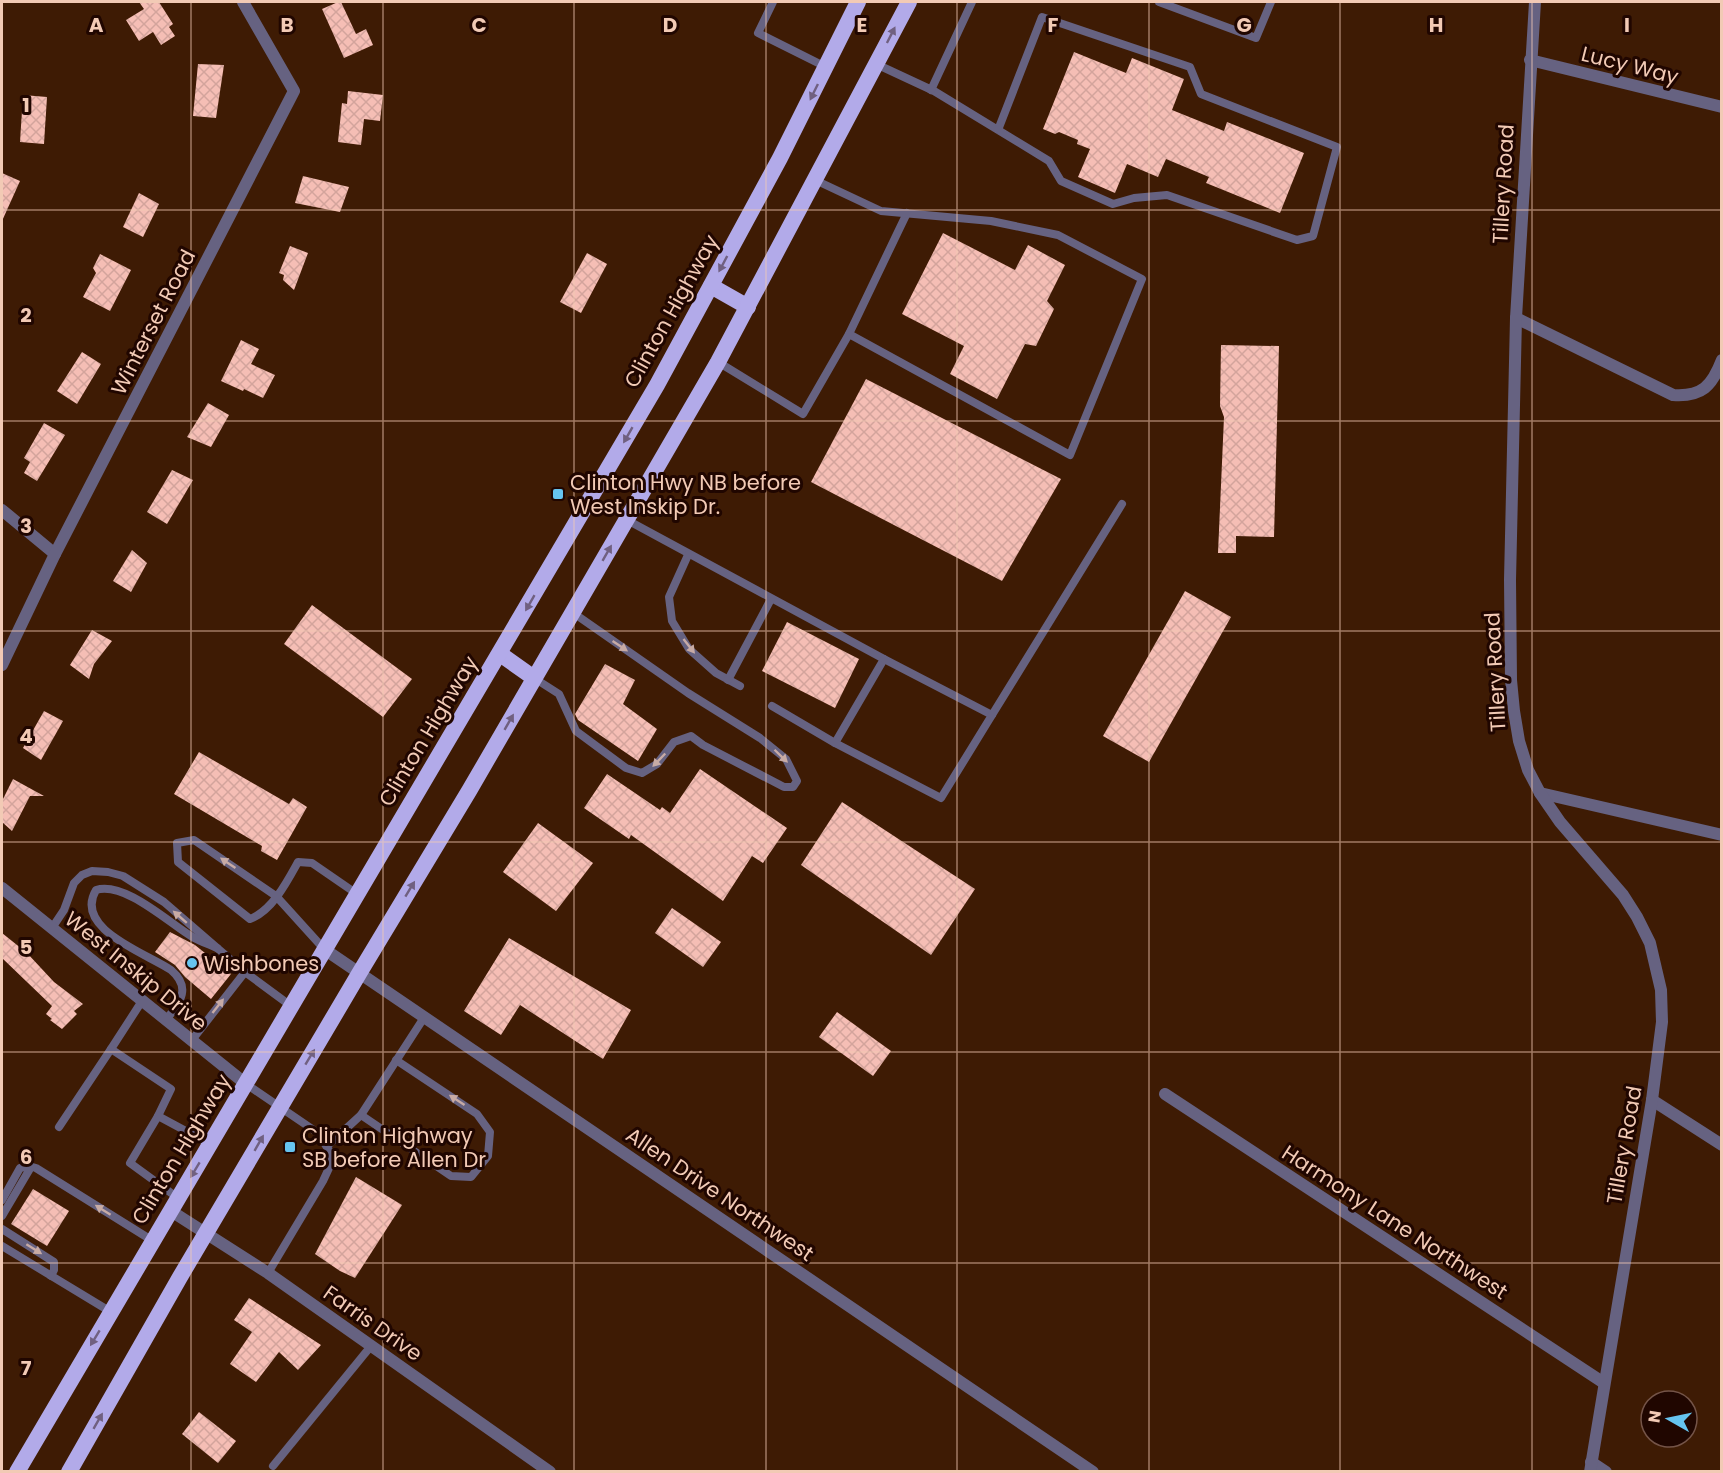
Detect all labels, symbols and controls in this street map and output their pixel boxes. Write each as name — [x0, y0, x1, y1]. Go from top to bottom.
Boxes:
text: A — [89, 11, 104, 39]
text: B — [280, 11, 294, 39]
text: C — [471, 11, 487, 39]
text: D — [663, 11, 677, 39]
text: E — [857, 11, 867, 39]
text: F — [1048, 11, 1059, 39]
text: G — [1236, 11, 1252, 39]
text: H — [1429, 11, 1443, 39]
text: I — [1624, 11, 1630, 39]
one-way arrow — [887, 26, 896, 43]
street label: Lucy Way — [1578, 39, 1682, 91]
one-way arrow — [809, 83, 818, 100]
text: 1 — [22, 91, 30, 119]
street label: Tillery Road — [1485, 123, 1521, 245]
street label: Clinton Highway — [617, 229, 725, 393]
street label: Winterset Road — [104, 244, 202, 400]
one-way arrow — [718, 256, 728, 273]
text: 2 — [20, 301, 32, 329]
one-way arrow — [623, 427, 633, 444]
place label: Clinton Hwy NB before West Inskip Dr. — [570, 468, 801, 521]
marker: Clinton Hwy NB before West Inskip Dr. — [551, 487, 565, 501]
text: 3 — [20, 512, 32, 540]
one-way arrow — [602, 544, 612, 561]
one-way arrow — [524, 595, 535, 611]
street label: Tillery Road — [1477, 611, 1513, 733]
one-way arrow — [682, 638, 695, 654]
one-way arrow — [612, 640, 629, 651]
street label: Clinton Highway — [372, 650, 484, 812]
one-way arrow — [504, 713, 514, 730]
text: 4 — [19, 722, 33, 750]
one-way arrow — [773, 749, 788, 763]
one-way arrow — [652, 753, 666, 768]
one-way arrow — [220, 858, 236, 869]
one-way arrow — [404, 881, 415, 898]
street label: West Inskip Drive — [59, 904, 213, 1038]
one-way arrow — [173, 911, 188, 924]
text: 5 — [20, 933, 33, 961]
place label: Wishbones — [204, 949, 319, 978]
marker: Wishbones — [185, 956, 199, 970]
one-way arrow — [212, 998, 225, 1014]
one-way arrow — [304, 1049, 315, 1065]
street label: Clinton Highway — [125, 1068, 237, 1230]
street label: Tillery Road — [1599, 1084, 1649, 1206]
one-way arrow — [449, 1095, 465, 1106]
street label: Allen Drive Northwest — [620, 1120, 820, 1268]
place label: Clinton Highway SB before Allen Dr — [302, 1121, 486, 1174]
one-way arrow — [254, 1135, 265, 1151]
street label: Harmony Lane Northwest — [1276, 1138, 1514, 1306]
marker: Clinton Highway SB before Allen Dr — [283, 1140, 297, 1154]
text: 6 — [20, 1143, 32, 1171]
one-way arrow — [189, 1162, 200, 1178]
one-way arrow — [95, 1204, 111, 1215]
one-way arrow — [26, 1244, 42, 1255]
street label: Farris Drive — [318, 1278, 428, 1368]
one-way arrow — [90, 1330, 101, 1346]
text: 7 — [21, 1354, 32, 1382]
north arrow — [1639, 1389, 1699, 1449]
text: N — [1642, 1409, 1667, 1424]
one-way arrow — [93, 1412, 103, 1429]

